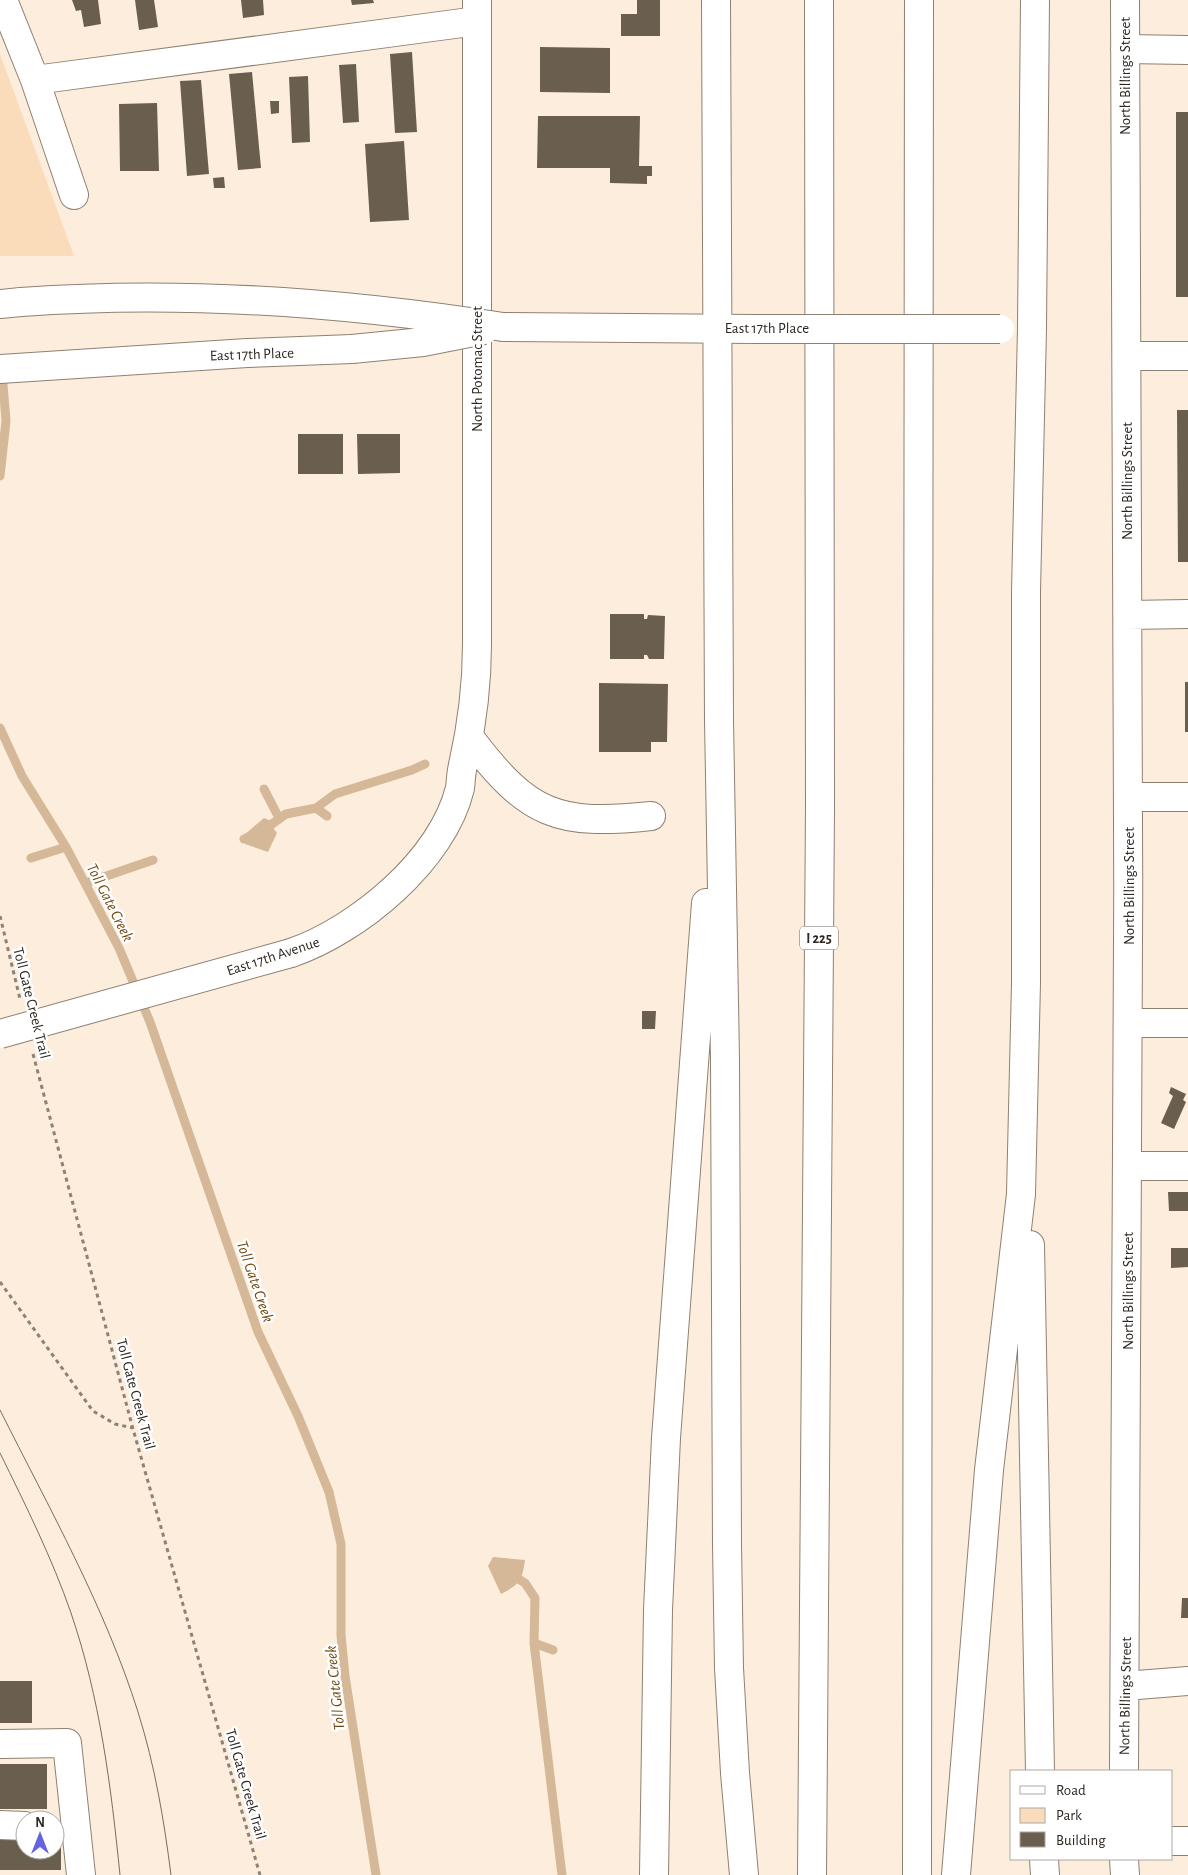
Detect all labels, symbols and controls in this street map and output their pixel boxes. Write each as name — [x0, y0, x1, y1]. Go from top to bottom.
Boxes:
street label: North Billings Street — [1118, 17, 1133, 135]
street label: North Potomac Street — [470, 306, 485, 432]
street label: East 17th Place — [725, 321, 809, 336]
street label: East 17th Place — [210, 346, 294, 363]
street label: North Billings Street — [1120, 422, 1135, 540]
street label: North Billings Street — [1122, 827, 1137, 945]
water label: Toll Gate Creek — [84, 861, 137, 944]
road number: I 225 — [800, 926, 838, 950]
street label: East 17th Avenue — [225, 934, 322, 979]
street label: Toll Gate Creek Trail — [10, 946, 53, 1060]
street label: North Billings Street — [1121, 1232, 1136, 1350]
water label: Toll Gate Creek — [234, 1239, 276, 1324]
street label: Toll Gate Creek Trail — [113, 1337, 158, 1451]
street label: North Billings Street — [1117, 1637, 1134, 1755]
water label: Toll Gate Creek — [323, 1645, 347, 1731]
street label: Toll Gate Creek Trail — [223, 1727, 268, 1841]
legend — [1010, 1770, 1173, 1860]
text: Road — [1056, 1783, 1086, 1798]
text: Park — [1056, 1808, 1082, 1823]
north arrow — [15, 1810, 65, 1860]
text: N — [35, 1816, 45, 1830]
text: Building — [1056, 1833, 1106, 1848]

